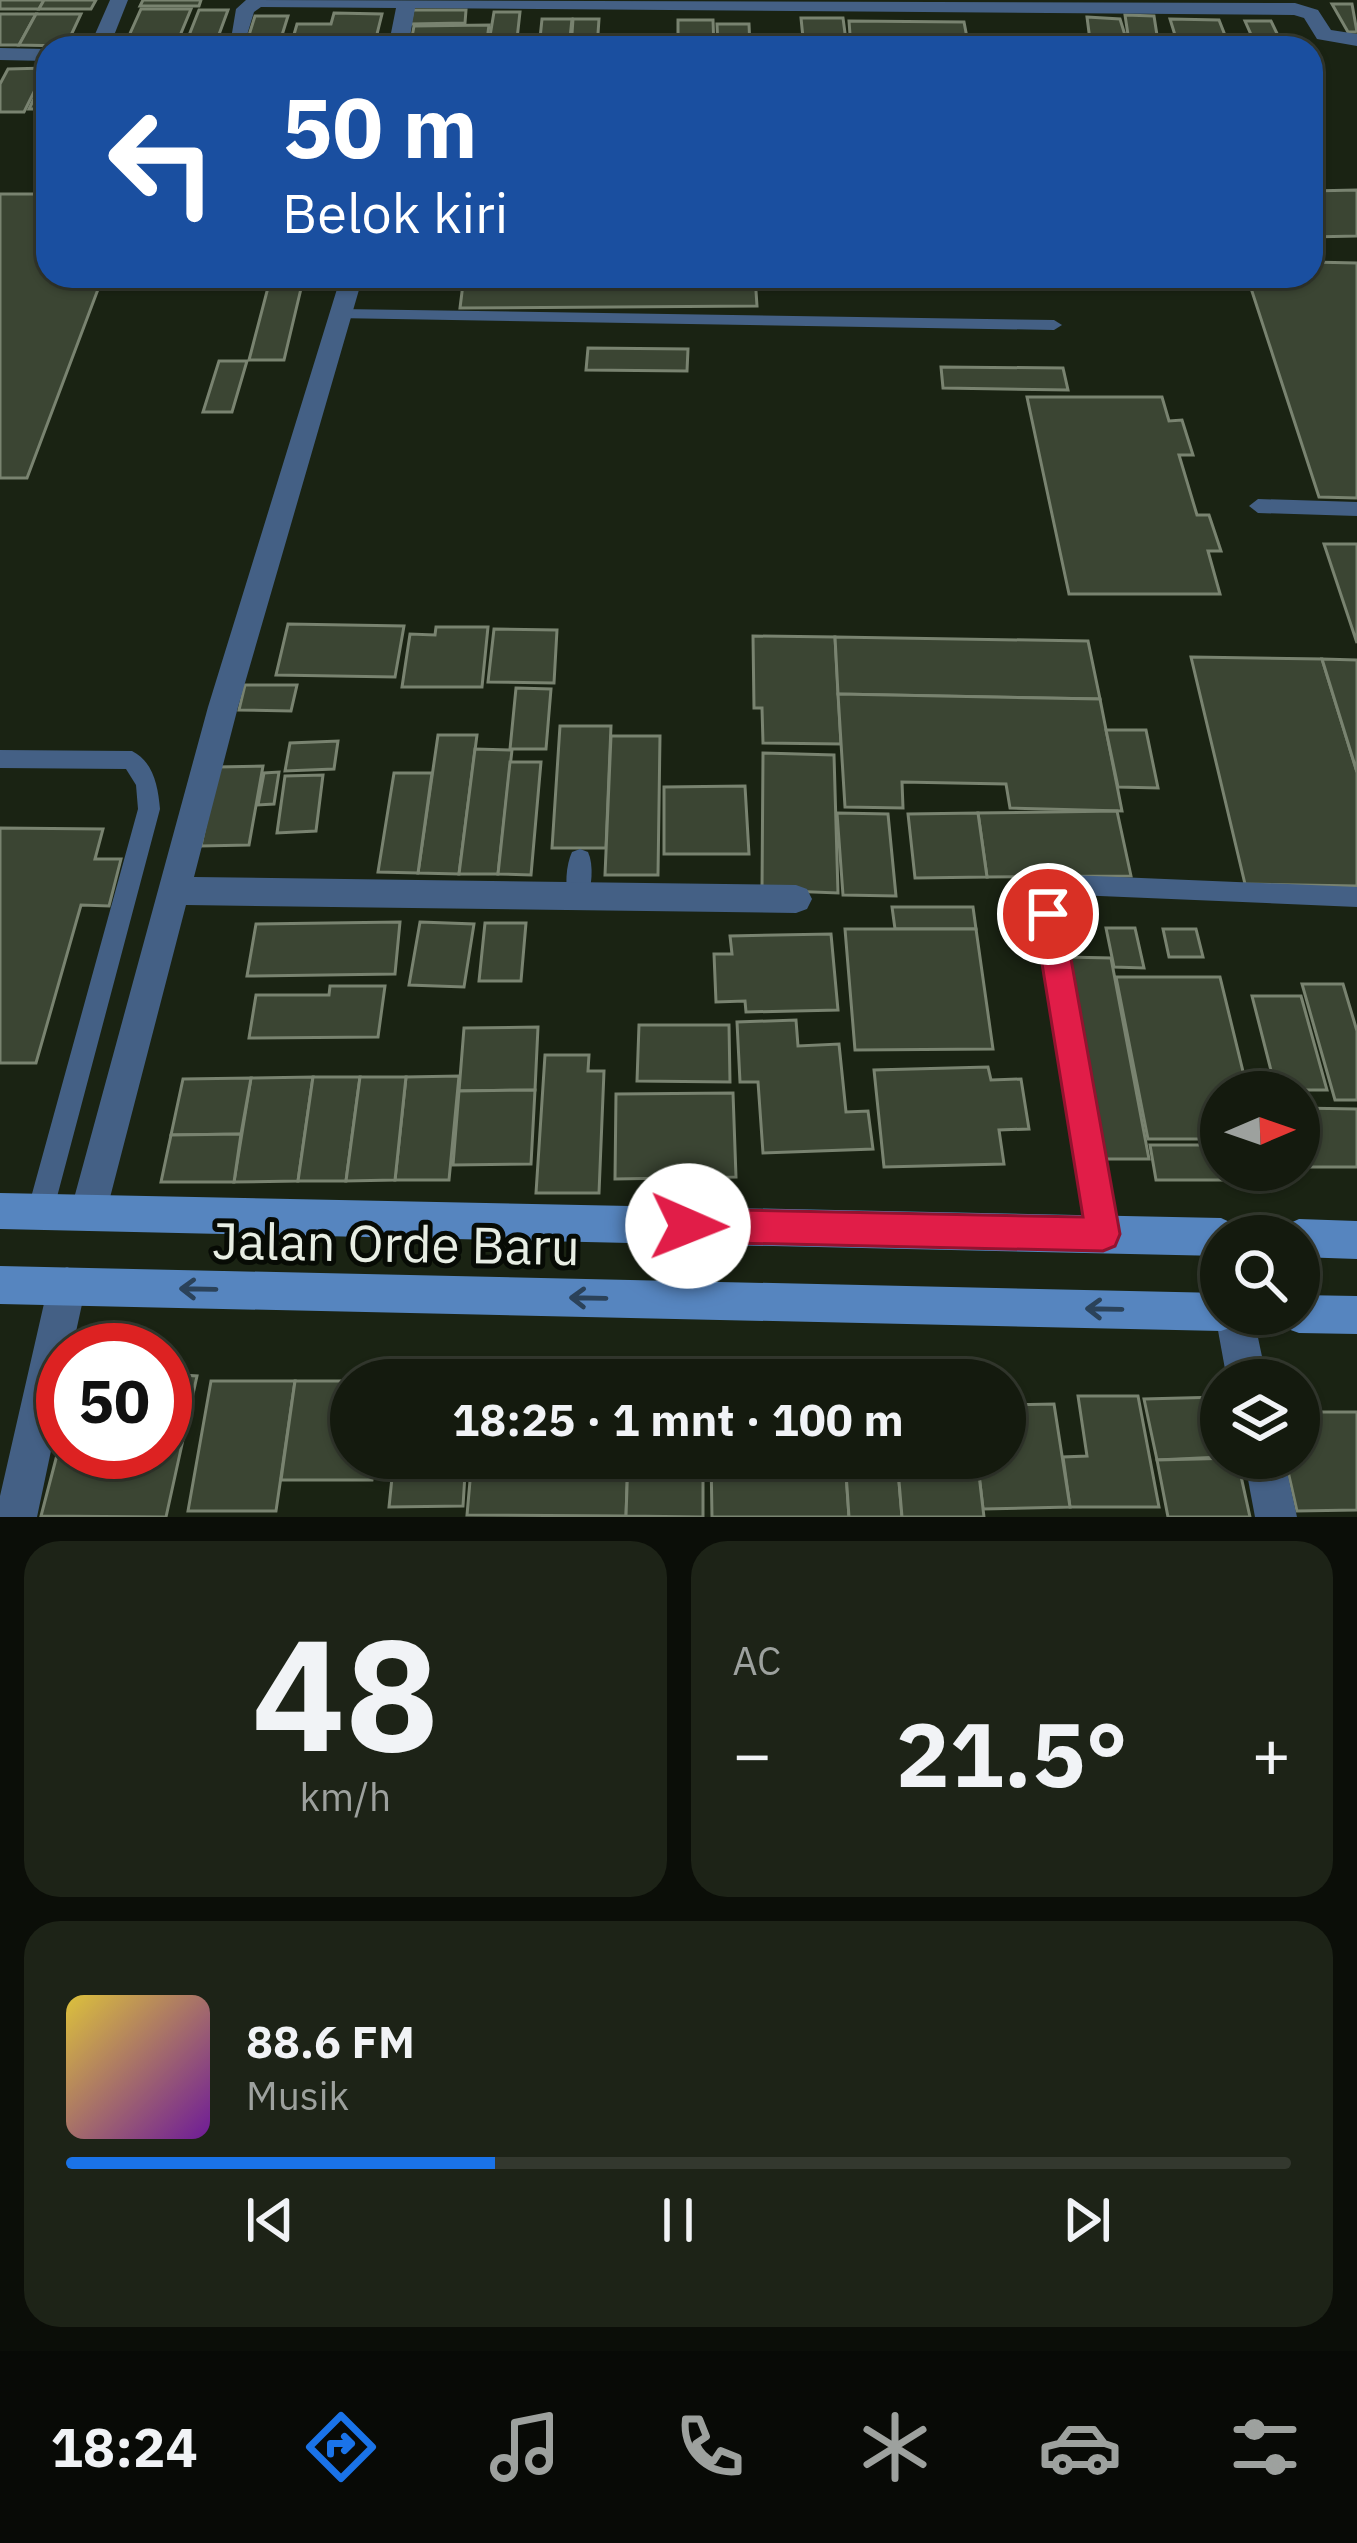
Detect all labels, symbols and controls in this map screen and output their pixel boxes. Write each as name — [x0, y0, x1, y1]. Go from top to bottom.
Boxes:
text: 50 m — [282, 72, 478, 181]
icon: left — [84, 84, 240, 240]
text: Belok kiri — [282, 178, 508, 248]
pin — [997, 863, 1099, 965]
icon: arrive — [1015, 881, 1081, 947]
north arrow — [1200, 1071, 1320, 1191]
map controls — [1200, 1071, 1320, 1479]
position arrow — [625, 1163, 751, 1289]
street label: Jalan Orde Baru — [212, 1207, 580, 1279]
button: search — [1200, 1215, 1320, 1335]
one-way arrow — [179, 1278, 218, 1301]
one-way arrow — [569, 1286, 608, 1309]
one-way arrow — [1085, 1298, 1124, 1321]
speed limit sign: 50 — [36, 1323, 192, 1479]
button: layers — [1200, 1359, 1320, 1479]
text: 18:25 · 1 mnt · 100 m — [452, 1390, 904, 1448]
text: 48 — [252, 1591, 439, 1794]
text: AC — [733, 1635, 781, 1686]
text: 21.5° — [896, 1695, 1128, 1812]
text: − — [733, 1710, 772, 1796]
text: + — [1251, 1710, 1291, 1796]
text: km/h — [299, 1771, 391, 1822]
text: 88.6 FM — [246, 2012, 415, 2070]
text: Musik — [246, 2070, 349, 2121]
icon: previous — [237, 2187, 303, 2253]
icon: pause — [645, 2187, 711, 2253]
icon: next — [1054, 2187, 1120, 2253]
icon: directions — [299, 2405, 383, 2489]
icon: music — [483, 2405, 567, 2489]
icon: phone — [668, 2405, 752, 2489]
icon: climate — [853, 2405, 937, 2489]
icon: car — [1038, 2405, 1122, 2489]
icon: filters — [1223, 2405, 1307, 2489]
text: 18:24 — [50, 2412, 198, 2482]

